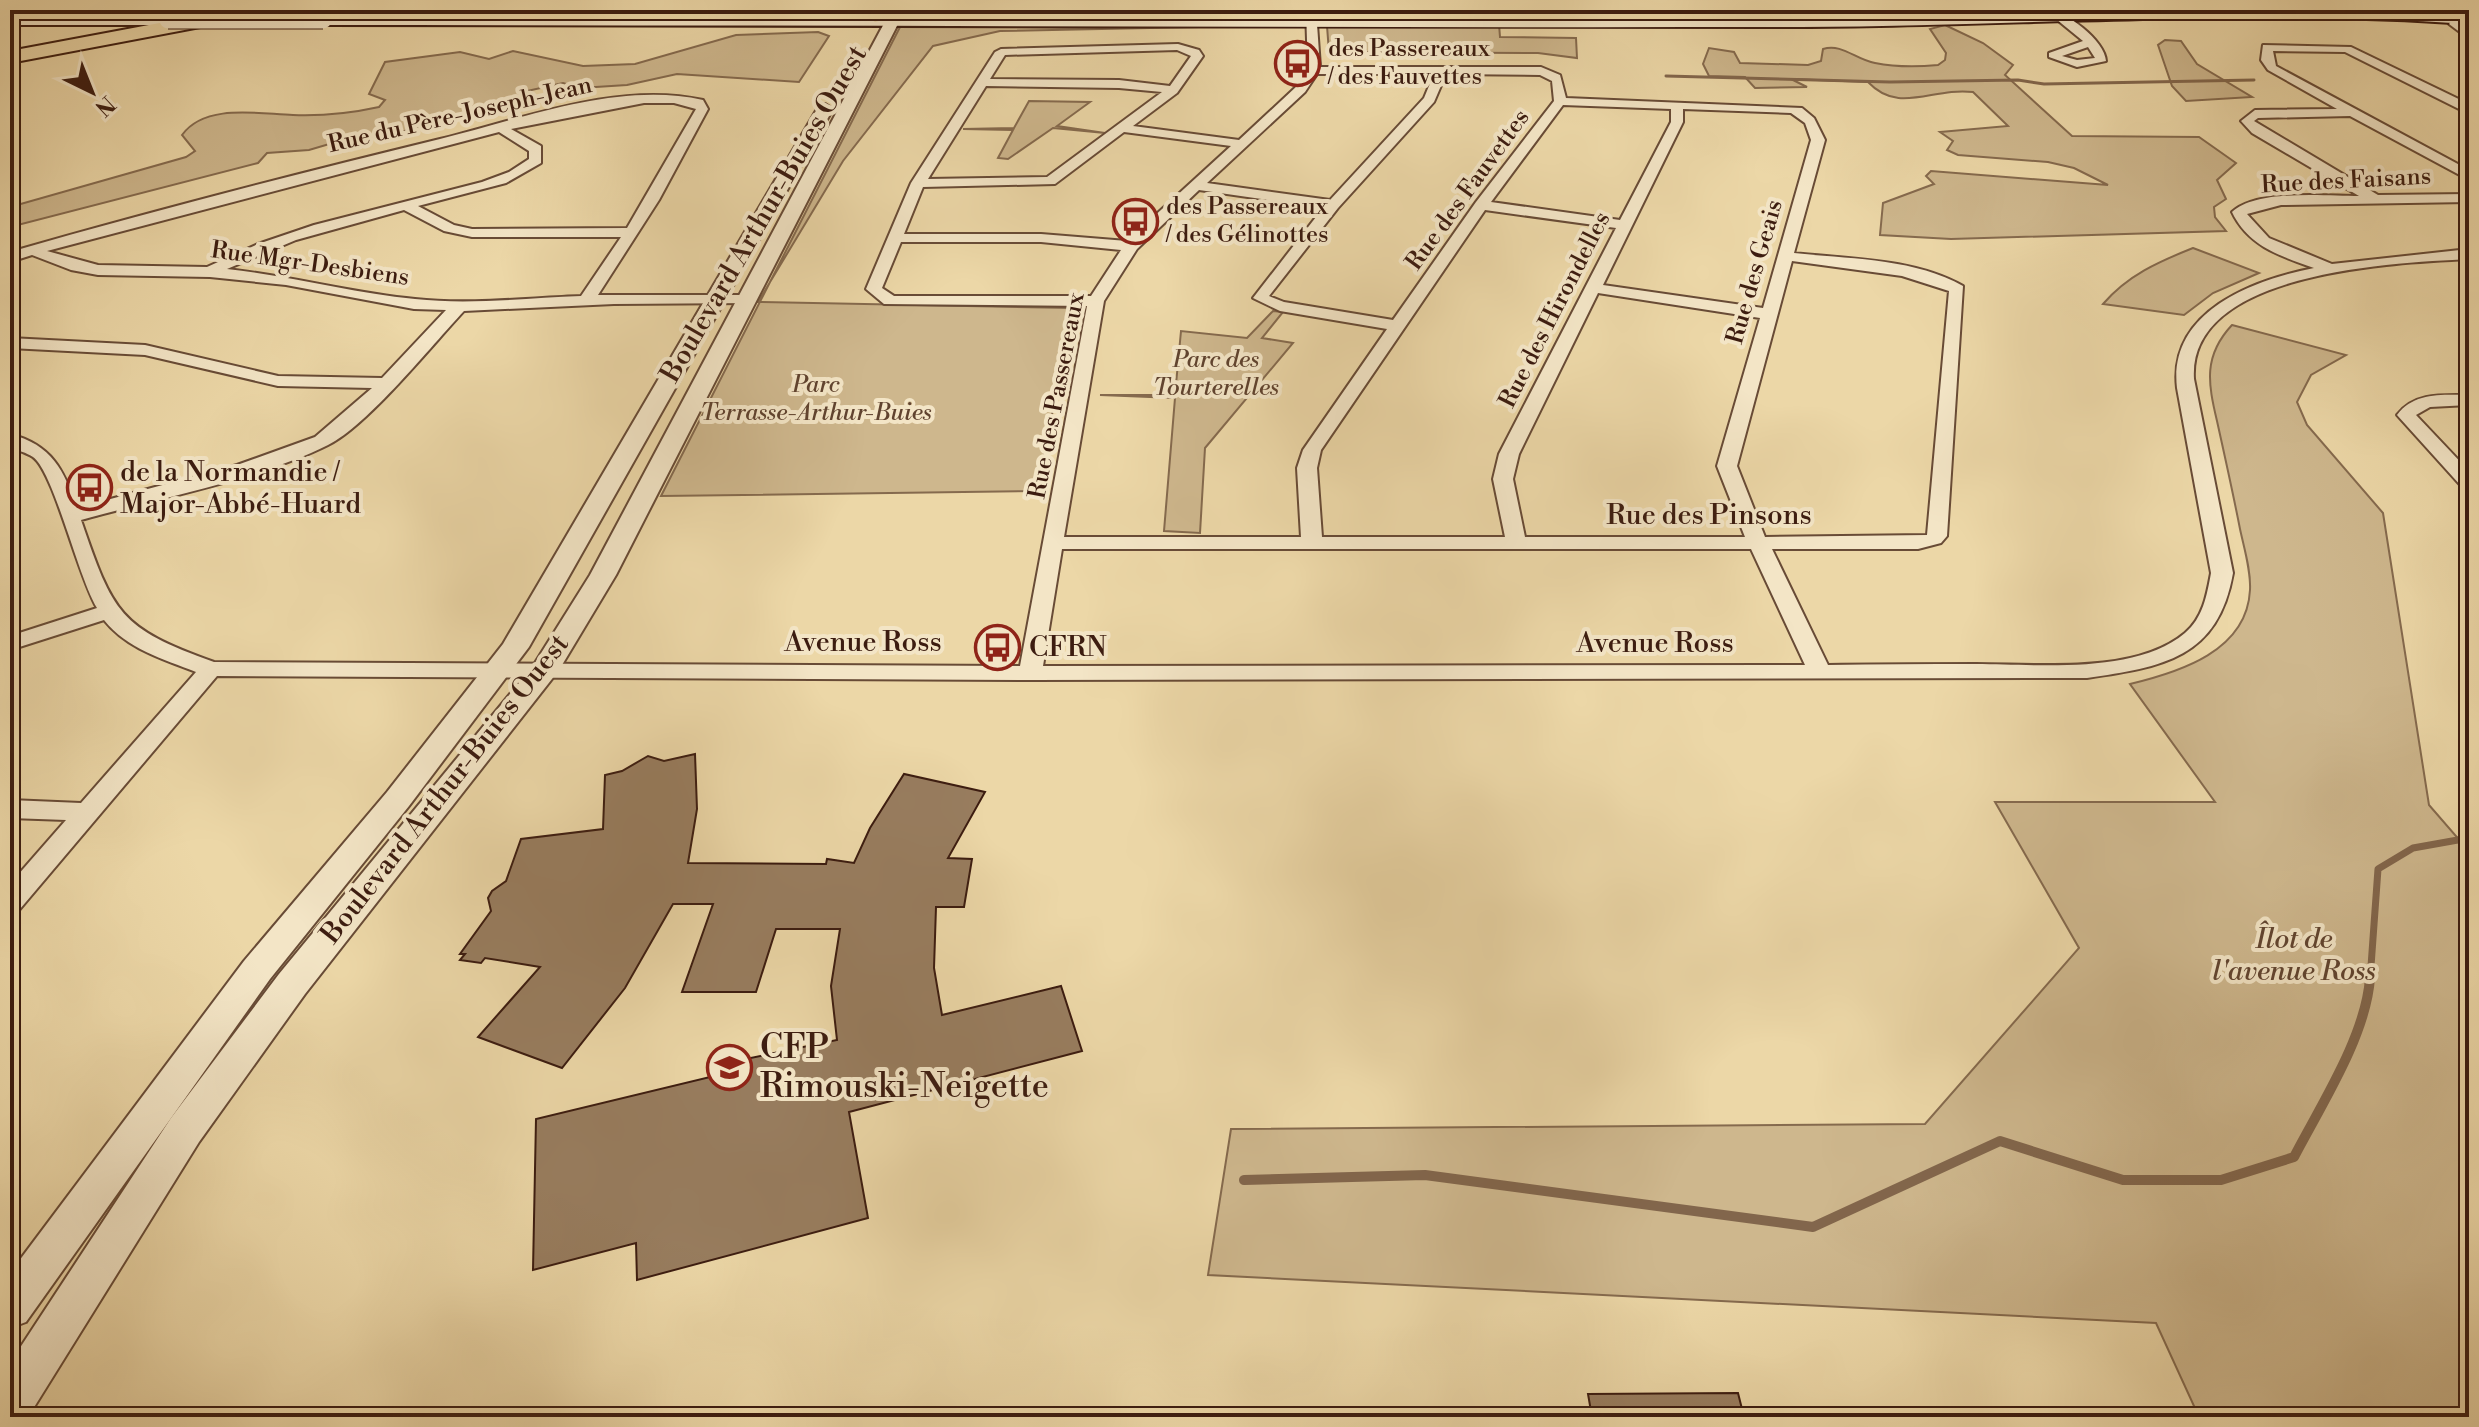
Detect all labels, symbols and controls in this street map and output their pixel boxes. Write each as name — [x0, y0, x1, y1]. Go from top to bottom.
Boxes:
place label: des Passereaux / des Fauvettes — [1327, 34, 1491, 92]
street label: Boulevard Arthur-Buies Ouest — [653, 39, 875, 390]
bus stop icon: des Passereaux / des Fauvettes — [1273, 39, 1321, 87]
north arrow — [52, 52, 132, 132]
street label: Rue du Père-Joseph-Jean — [325, 70, 595, 160]
text: N — [89, 90, 120, 122]
street label: Rue des Fauvettes — [1400, 104, 1536, 276]
street label: Rue des Faisans — [2260, 162, 2432, 200]
place label: des Passereaux / des Gélinottes — [1165, 192, 1329, 250]
street label: Rue des Geais — [1720, 196, 1790, 348]
bus stop icon: des Passereaux / des Gélinottes — [1111, 197, 1159, 245]
street label: Rue des Hirondelles — [1493, 207, 1617, 413]
street label: Rue Mgr-Desbiens — [209, 235, 411, 293]
street label: Rue des Passereaux — [1022, 290, 1092, 502]
park label: Parc des Tourterelles — [1153, 345, 1279, 403]
park label: Parc Terrasse-Arthur-Buies — [700, 370, 932, 428]
place label: de la Normandie / Major-Abbé-Huard — [120, 455, 361, 522]
bus stop icon: de la Normandie / Major-Abbé-Huard — [65, 464, 113, 512]
street label: Rue des Pinsons — [1606, 498, 1812, 533]
bus stop icon: CFRN — [974, 623, 1022, 671]
street label: Avenue Ross — [783, 625, 942, 660]
street label: Avenue Ross — [1575, 626, 1734, 661]
street label: Boulevard Arthur-Buies Ouest — [313, 627, 577, 952]
place label: CFRN — [1029, 630, 1107, 665]
park label: Îlot de l'avenue Ross — [2212, 920, 2376, 989]
place label: CFP Rimouski-Neigette — [760, 1027, 1049, 1108]
school or university icon: CFP Rimouski-Neigette — [705, 1044, 753, 1092]

